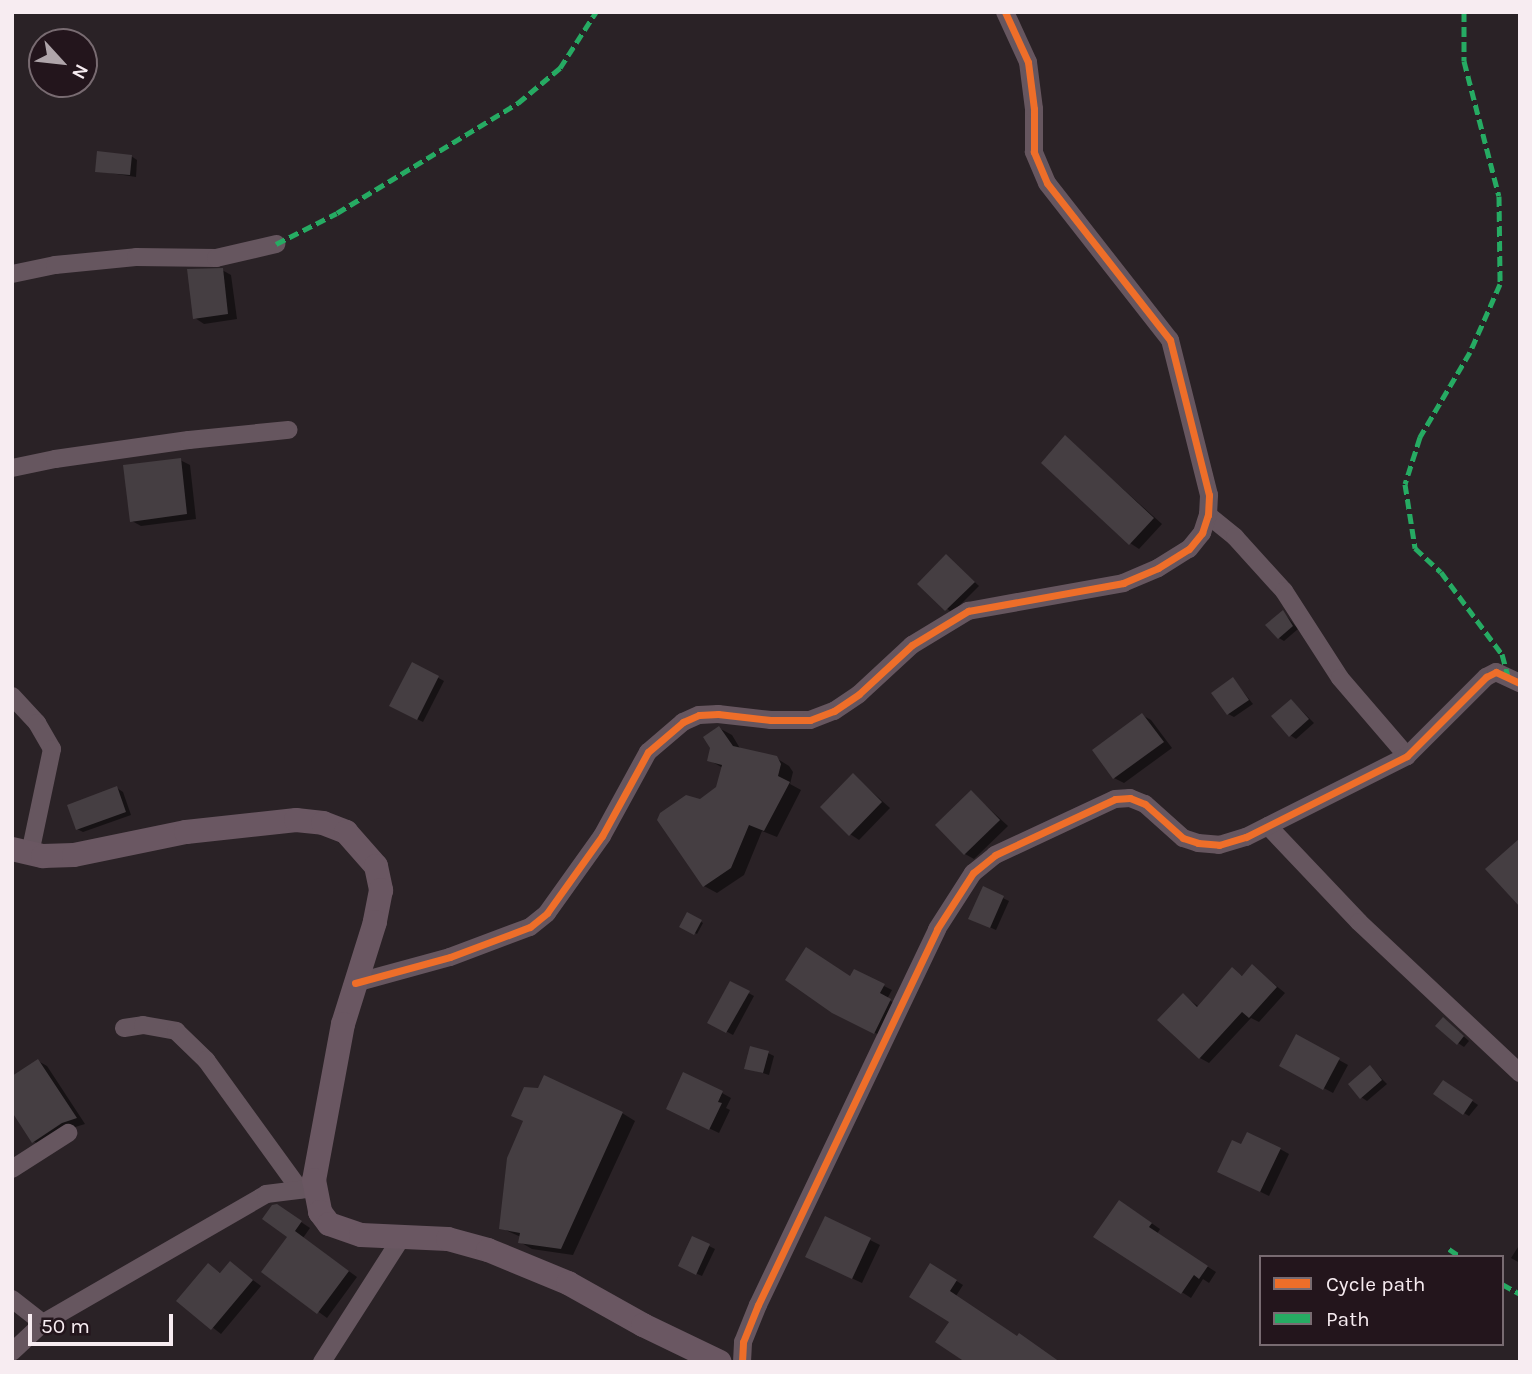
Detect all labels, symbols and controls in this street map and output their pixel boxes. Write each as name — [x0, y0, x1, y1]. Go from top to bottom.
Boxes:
north arrow — [28, 28, 98, 98]
text: N — [67, 61, 93, 83]
legend — [1259, 1255, 1504, 1346]
text: Cycle path — [1326, 1272, 1426, 1296]
scale bar — [32, 1300, 177, 1344]
text: Path — [1326, 1307, 1370, 1331]
text: 50 m — [41, 1314, 90, 1338]

